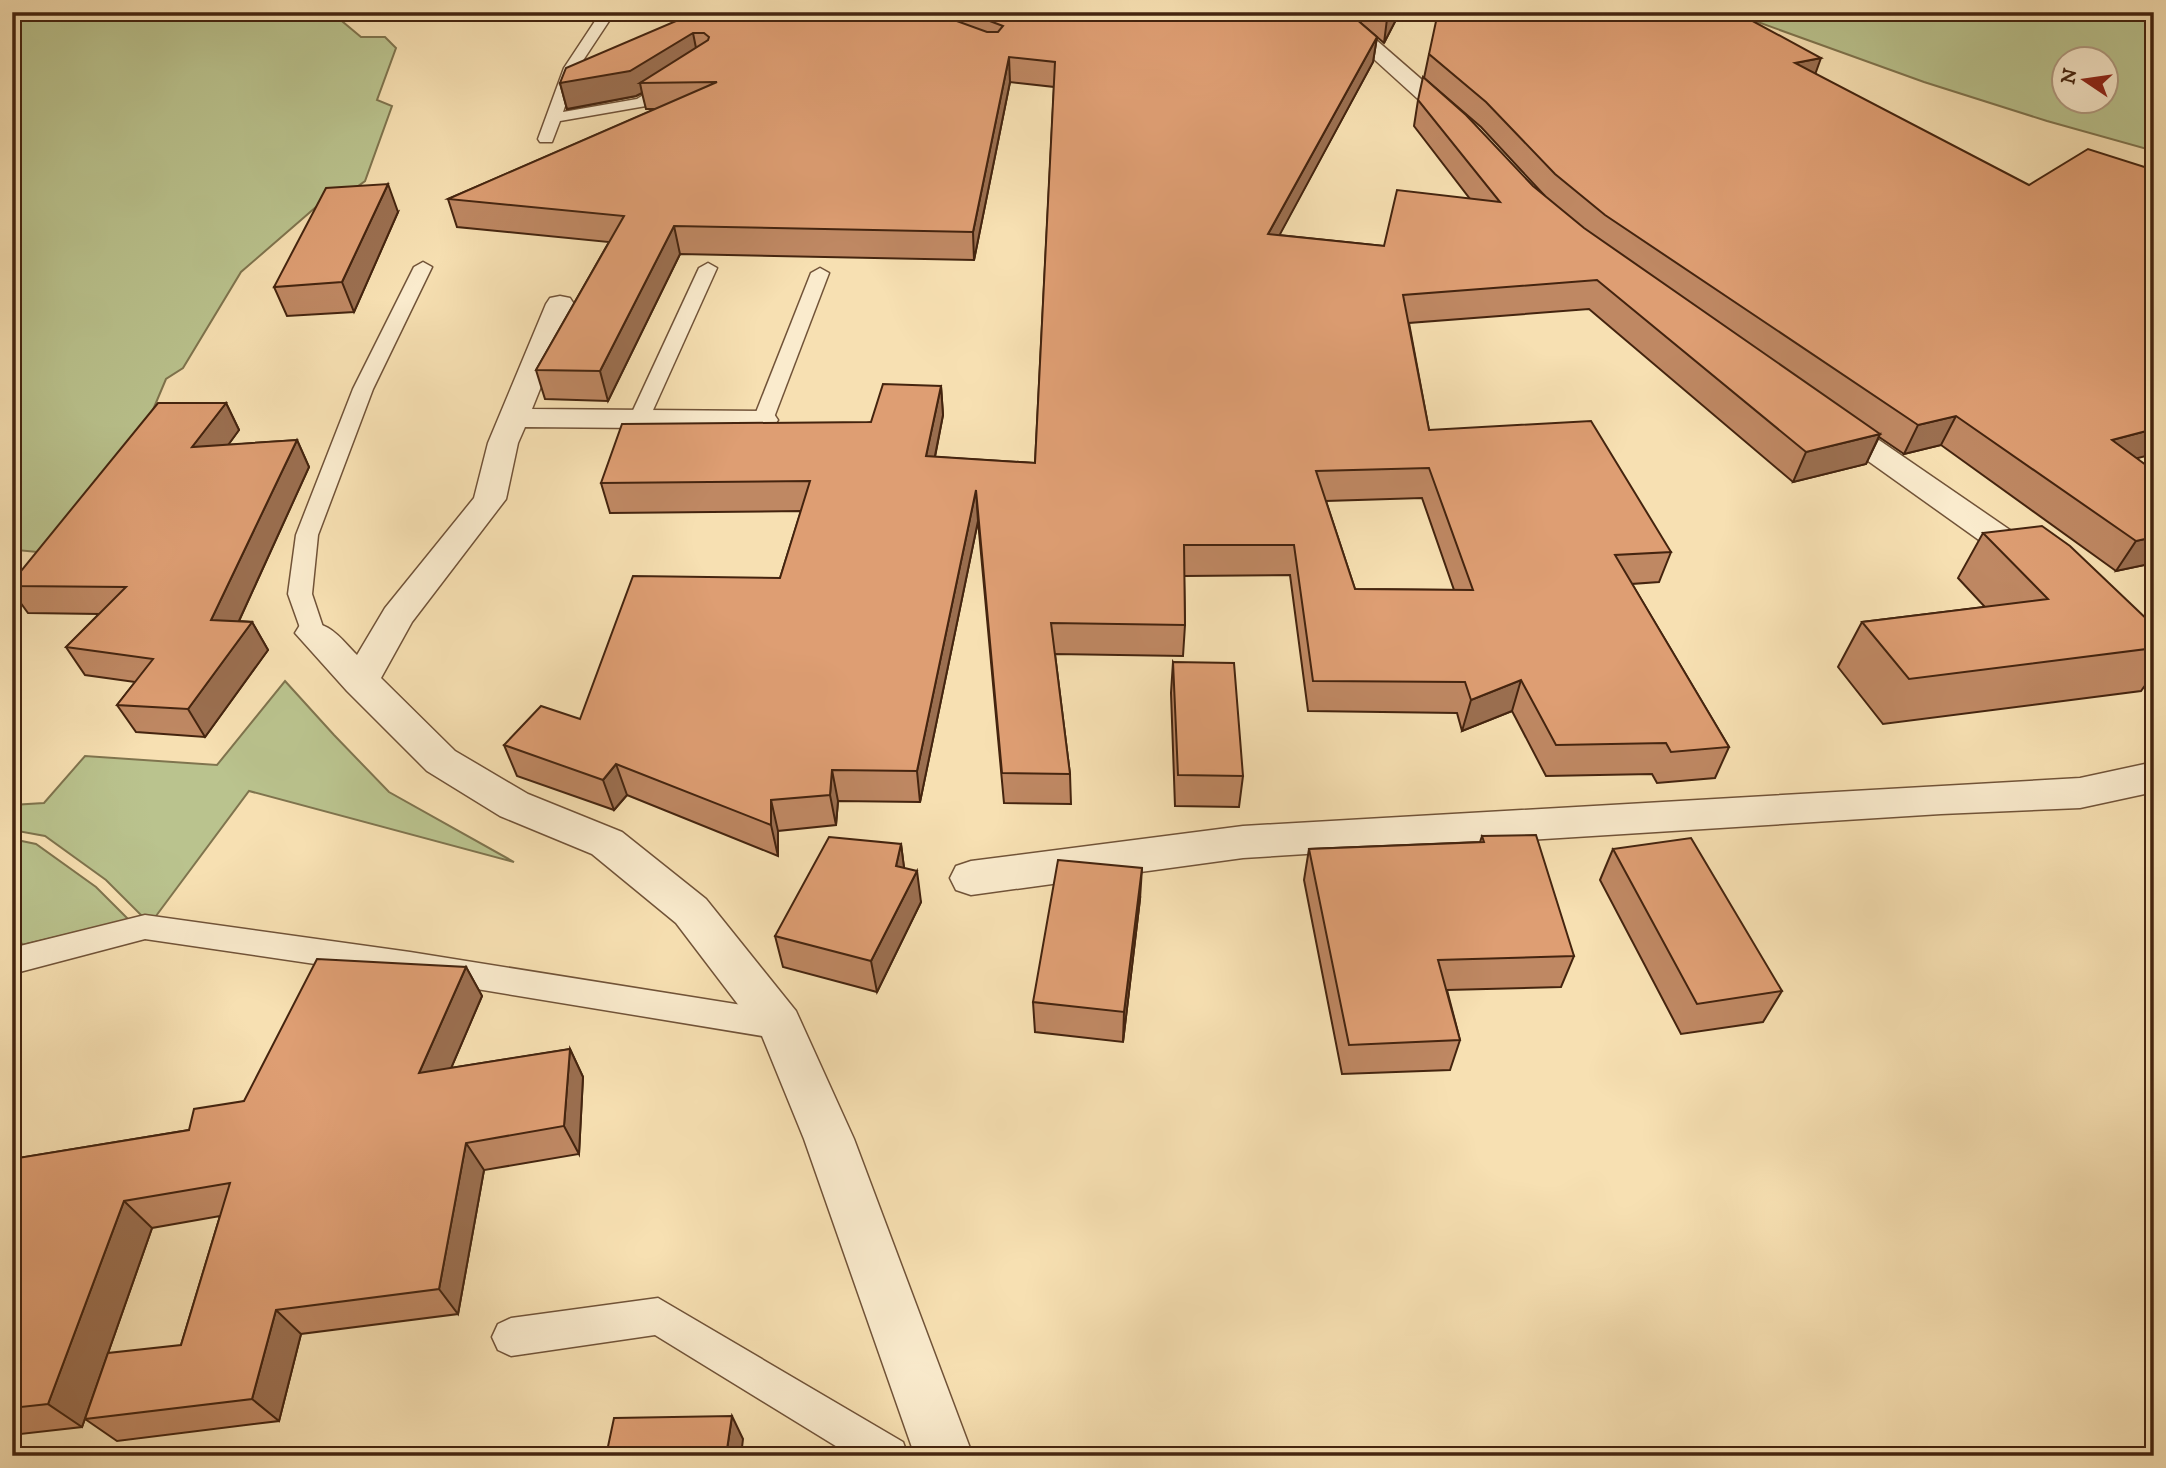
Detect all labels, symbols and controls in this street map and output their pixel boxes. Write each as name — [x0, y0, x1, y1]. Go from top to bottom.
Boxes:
north arrow — [2050, 46, 2120, 116]
text: N — [2057, 66, 2083, 87]

